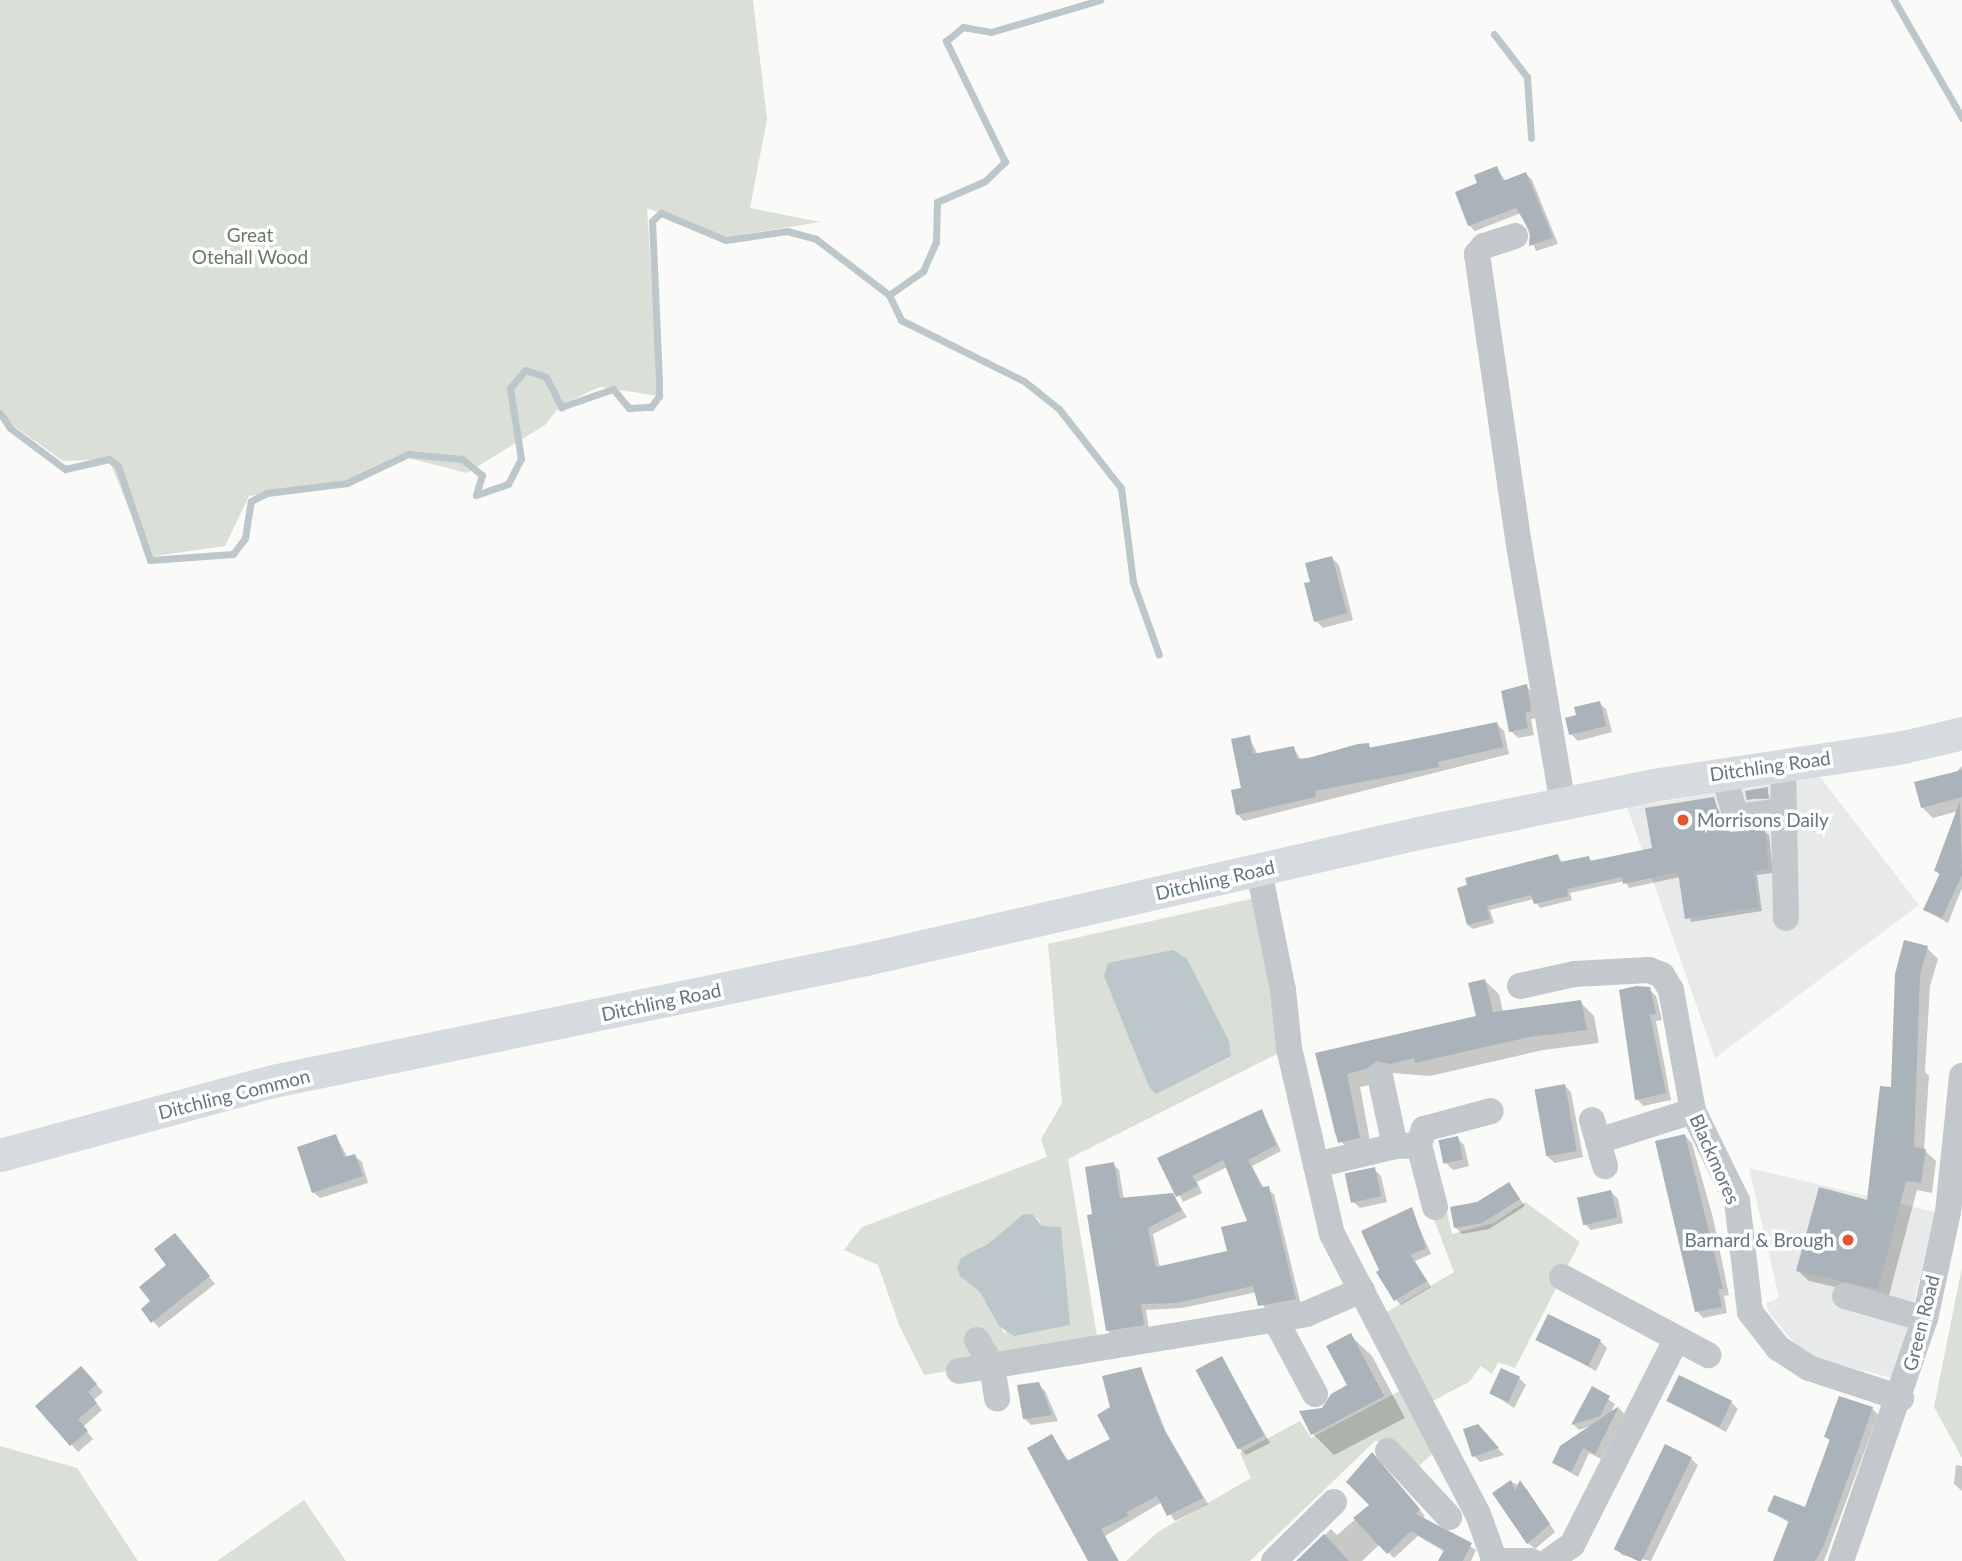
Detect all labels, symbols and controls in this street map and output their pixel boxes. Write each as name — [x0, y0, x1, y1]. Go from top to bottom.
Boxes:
park label: Great Otehall Wood — [192, 224, 308, 268]
street label: Ditchling Road — [1708, 746, 1832, 786]
place label: Morrisons Daily — [1697, 809, 1829, 831]
marker: Morrisons Daily — [1675, 812, 1691, 828]
street label: Ditchling Road — [1153, 855, 1277, 905]
street label: Ditchling Road — [599, 978, 723, 1026]
street label: Ditchling Common — [156, 1064, 312, 1124]
street label: Blackmores — [1685, 1111, 1745, 1207]
place label: Barnard & Brough — [1685, 1229, 1834, 1251]
marker: Barnard & Brough — [1840, 1232, 1856, 1248]
street label: Green Road — [1898, 1273, 1944, 1373]

